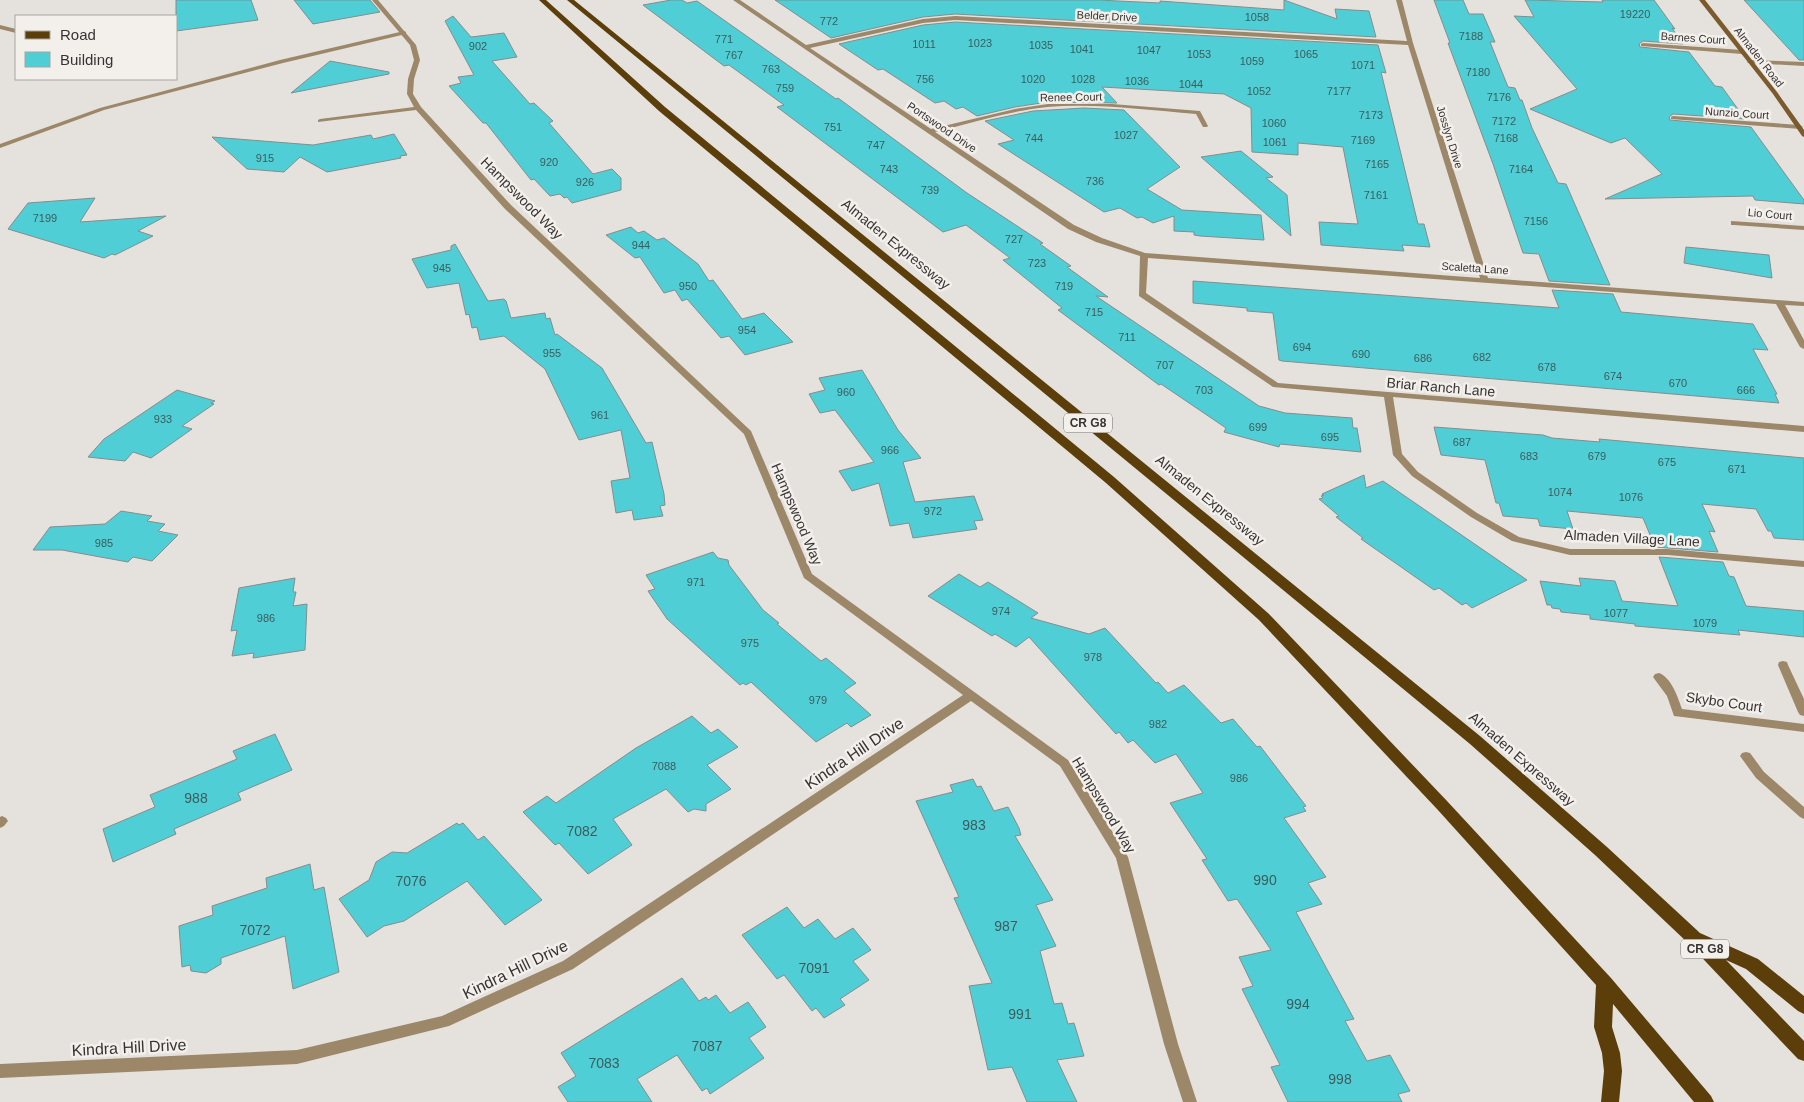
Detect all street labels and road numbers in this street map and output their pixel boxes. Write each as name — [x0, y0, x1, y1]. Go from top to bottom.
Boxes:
street label: Belder Drive — [1076, 8, 1138, 24]
street label: Almaden Road — [1732, 25, 1786, 89]
street label: Barnes Court — [1660, 30, 1726, 46]
street label: Renee Court — [1040, 90, 1102, 104]
street label: Portswood Drive — [905, 99, 979, 155]
street label: Josslyn Drive — [1435, 104, 1465, 170]
street label: Nunzio Court — [1705, 105, 1769, 121]
street label: Hampswood Way — [478, 154, 566, 242]
street label: Almaden Expressway — [839, 195, 953, 293]
street label: Lio Court — [1747, 206, 1793, 222]
street label: Scaletta Lane — [1441, 260, 1509, 276]
street label: Briar Ranch Lane — [1386, 374, 1496, 400]
road number: CR G8 — [1064, 413, 1112, 432]
street label: Almaden Expressway — [1153, 451, 1267, 549]
street label: Hampswood Way — [768, 461, 826, 567]
street label: Almaden Village Lane — [1564, 526, 1701, 550]
street label: Skybo Court — [1685, 689, 1763, 715]
street label: Almaden Expressway — [1466, 709, 1578, 809]
street label: Kindra Hill Drive — [802, 714, 907, 793]
street label: Hampswood Way — [1069, 754, 1139, 856]
street label: Kindra Hill Drive — [460, 937, 571, 1002]
road number: CR G8 — [1681, 940, 1729, 959]
street label: Kindra Hill Drive — [71, 1036, 187, 1059]

